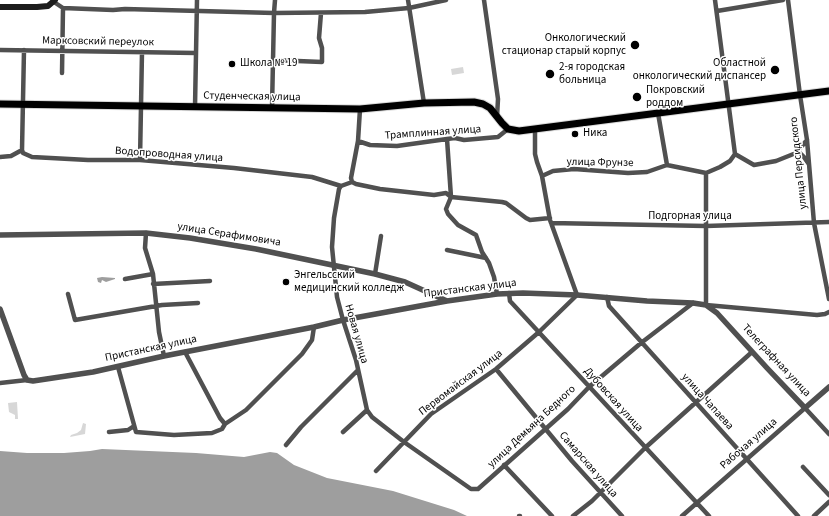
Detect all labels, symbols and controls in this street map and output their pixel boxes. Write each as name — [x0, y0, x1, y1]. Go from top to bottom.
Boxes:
place label: Онкологический стационар старый корпус — [502, 32, 626, 58]
street label: Марксовский переулок — [42, 34, 154, 50]
marker: Онкологический стационар старый корпус — [629, 39, 641, 51]
place label: Школа № 19 — [240, 57, 297, 71]
place label: Областной онкологический диспансер — [633, 57, 766, 83]
marker: Школа № 19 — [227, 59, 237, 69]
place label: 2-я городская больница — [559, 61, 625, 87]
marker: Областной онкологический диспансер — [769, 64, 781, 76]
marker: 2-я городская больница — [544, 68, 556, 80]
place label: Покровский роддом — [646, 84, 705, 110]
street label: Студенческая улица — [203, 90, 301, 104]
marker: Покровский роддом — [631, 91, 643, 103]
street label: улица Персидского — [788, 116, 810, 210]
street label: Трамплинная улица — [384, 123, 482, 143]
place label: Ника — [583, 127, 607, 141]
marker: Ника — [570, 129, 580, 139]
street label: Водопроводная улица — [115, 145, 223, 165]
street label: улица Фрунзе — [566, 156, 634, 170]
street label: Подгорная улица — [648, 210, 732, 224]
street label: улица Серафимовича — [176, 220, 282, 250]
place label: Энгельсский медицинский колледж — [294, 269, 404, 295]
marker: Энгельсский медицинский колледж — [281, 277, 291, 287]
street label: Пристанская улица — [423, 277, 517, 301]
street label: Новая улица — [341, 303, 371, 365]
street label: Телеграфная улица — [739, 322, 813, 400]
street label: Пристанская улица — [104, 333, 198, 365]
street label: Первомайская улица — [416, 347, 506, 419]
street label: Дубовская улица — [581, 365, 645, 435]
street label: улица Чапаева — [678, 371, 736, 433]
street label: улица Демьяна Бедного — [485, 383, 579, 471]
street label: Рабочая улица — [718, 416, 780, 472]
street label: Самарская улица — [556, 429, 620, 501]

